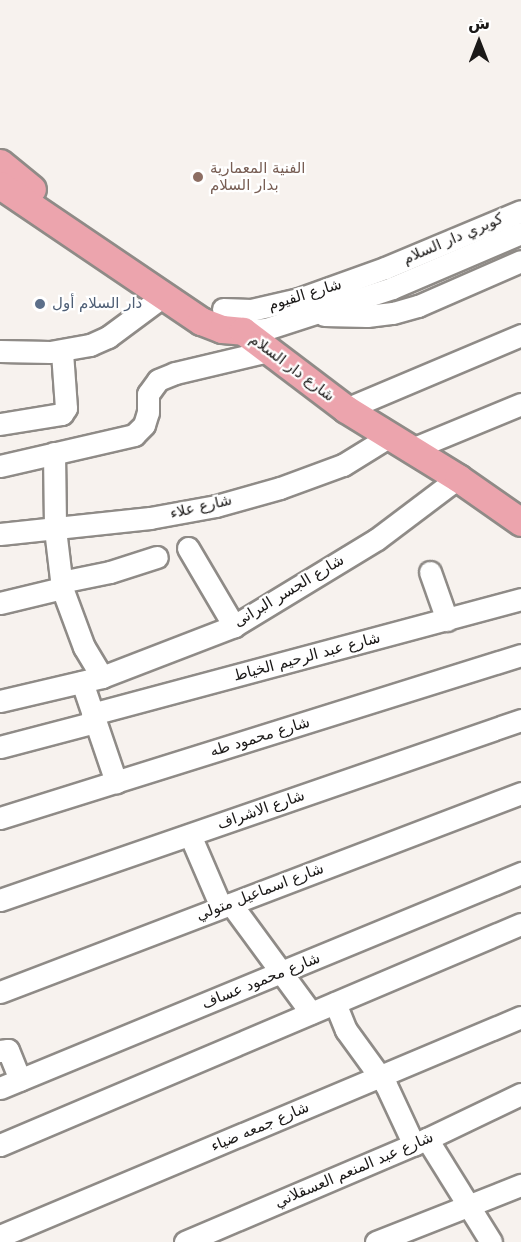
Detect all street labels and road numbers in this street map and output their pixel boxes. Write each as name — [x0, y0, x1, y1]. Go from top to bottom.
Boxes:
street label: كوبري دار السلام — [400, 210, 506, 268]
street label: شارع الفيوم — [266, 275, 344, 315]
street label: شارع دار السلام — [246, 330, 338, 406]
street label: شارع علاء — [168, 491, 234, 523]
street label: شارع الجسر البرانى — [231, 551, 347, 631]
street label: شارع عبد الرحيم الخياط — [232, 629, 382, 685]
street label: شارع محمود طه — [208, 713, 312, 761]
street label: شارع الاشراف — [215, 787, 307, 833]
street label: شارع اسماعيل متولي — [194, 859, 326, 925]
street label: شارع محمود عساف — [199, 949, 323, 1013]
street label: شارع جمعه ضياء — [208, 1098, 312, 1156]
street label: شارع عبد المنعم العسقلاني — [272, 1128, 436, 1212]

